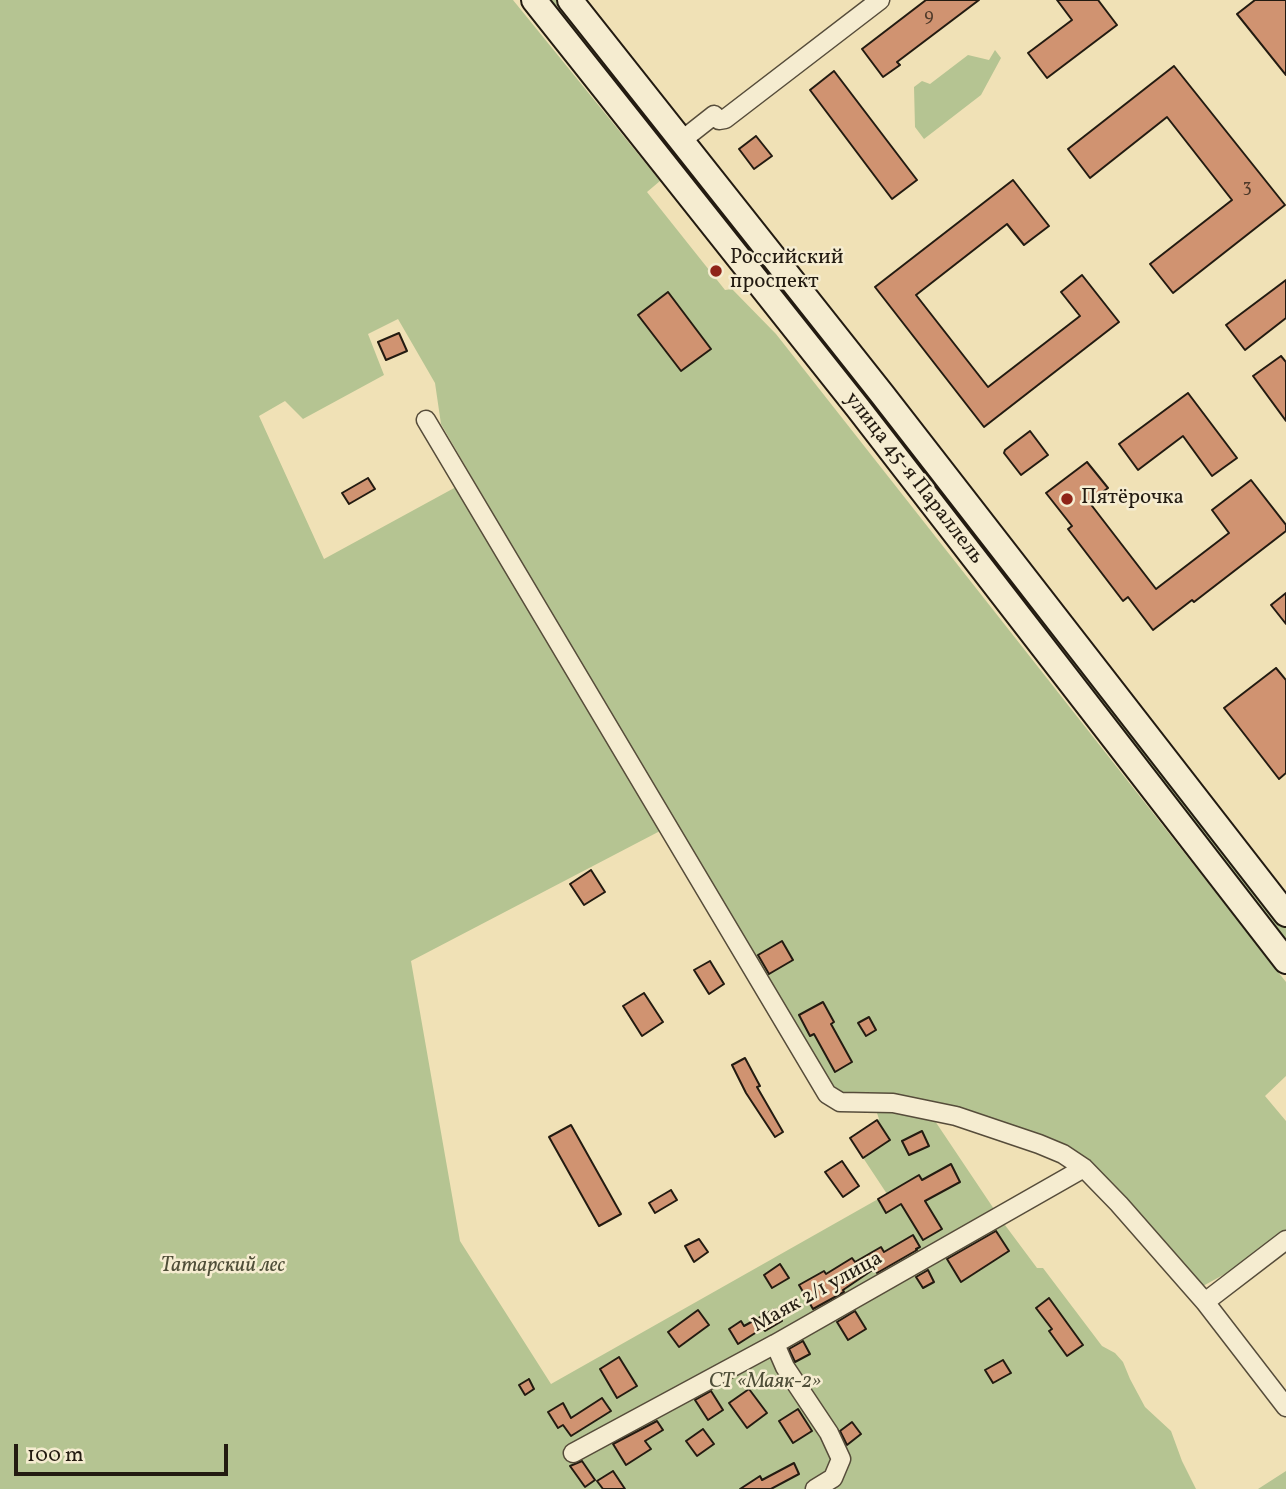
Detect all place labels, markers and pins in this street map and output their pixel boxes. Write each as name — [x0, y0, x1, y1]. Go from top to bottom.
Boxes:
place label: Российский проспект — [730, 246, 843, 296]
marker: Российский проспект — [708, 263, 724, 279]
place label: Пятёрочка — [1081, 486, 1184, 512]
marker: Пятёрочка — [1059, 491, 1075, 507]

